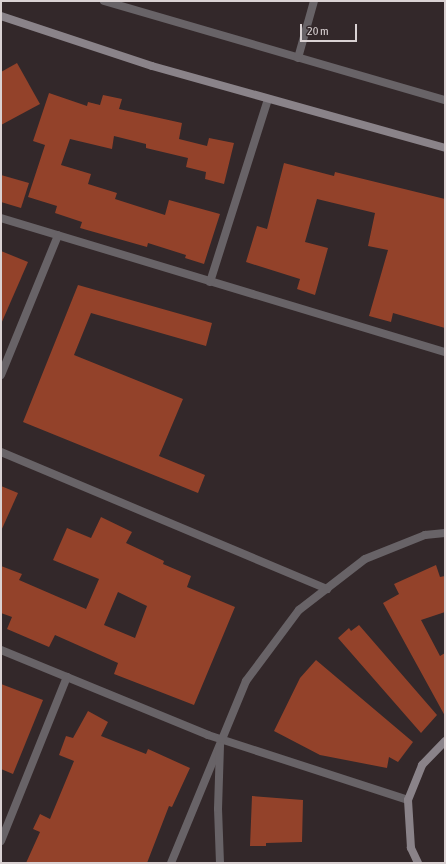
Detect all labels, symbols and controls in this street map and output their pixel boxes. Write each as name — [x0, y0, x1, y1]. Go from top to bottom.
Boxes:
scale bar — [302, 16, 359, 42]
text: 20 m — [307, 24, 329, 38]

